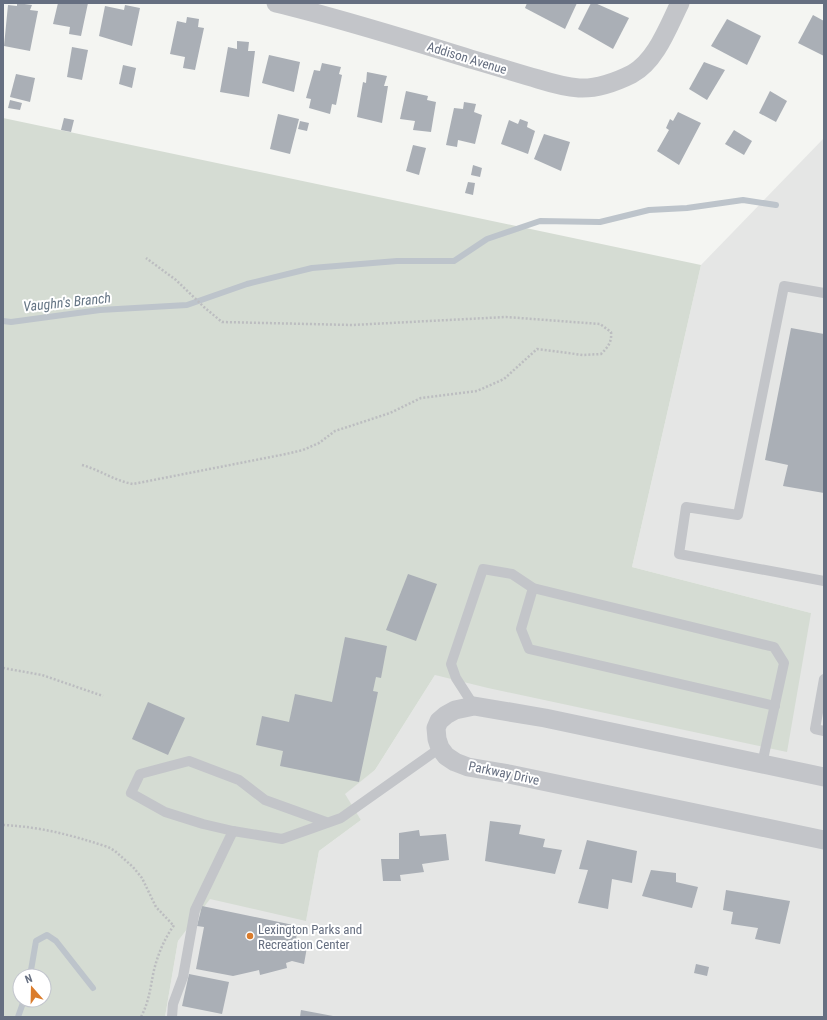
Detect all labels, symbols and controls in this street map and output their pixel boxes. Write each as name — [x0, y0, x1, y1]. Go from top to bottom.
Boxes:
street label: Addison Avenue — [425, 39, 509, 77]
water label: Vaughn's Branch — [22, 289, 112, 315]
street label: Parkway Drive — [467, 758, 541, 788]
place label: Lexington Parks and Recreation Center — [258, 922, 362, 952]
marker: Lexington Parks and Recreation Center — [245, 931, 255, 941]
north arrow — [12, 968, 52, 1008]
text: N — [23, 972, 34, 986]

